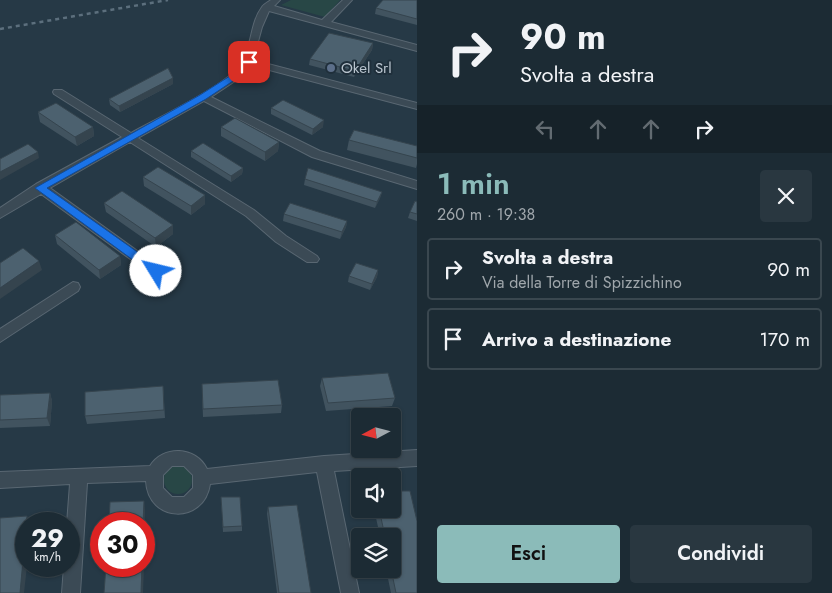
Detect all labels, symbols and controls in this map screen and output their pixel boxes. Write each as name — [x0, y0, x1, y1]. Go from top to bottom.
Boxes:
text: 90 m — [520, 12, 606, 62]
icon: right — [437, 20, 502, 85]
pin — [228, 41, 270, 83]
icon: arrive — [235, 48, 263, 76]
place label: Okel Srl — [341, 57, 392, 79]
text: Svolta a destra — [520, 58, 654, 90]
marker: Okel Srl — [325, 62, 337, 74]
icon: left — [531, 115, 559, 143]
icon: ahead — [584, 115, 612, 143]
icon: ahead — [637, 115, 665, 143]
icon: right — [690, 115, 718, 143]
text: 1 min — [437, 162, 510, 205]
button: close — [760, 170, 812, 222]
text: 260 m · 19:38 — [437, 203, 535, 226]
position arrow — [129, 244, 181, 296]
text: Svolta a destra — [482, 244, 613, 271]
icon: right — [439, 255, 467, 283]
text: 90 m — [767, 256, 810, 283]
text: Via della Torre di Spizzichino — [482, 271, 682, 294]
icon: arrive — [439, 325, 467, 353]
text: Arrivo a destinazione — [482, 326, 671, 353]
text: 170 m — [760, 326, 810, 353]
north arrow — [351, 408, 401, 458]
map controls — [351, 408, 401, 578]
button: sound — [351, 468, 401, 518]
speed limit sign: 30 — [90, 512, 155, 577]
text: 29 — [31, 520, 64, 556]
button: Esci — [437, 525, 620, 583]
button: Condividi — [630, 525, 812, 583]
button: layers — [351, 528, 401, 578]
text: km/h — [34, 548, 61, 566]

